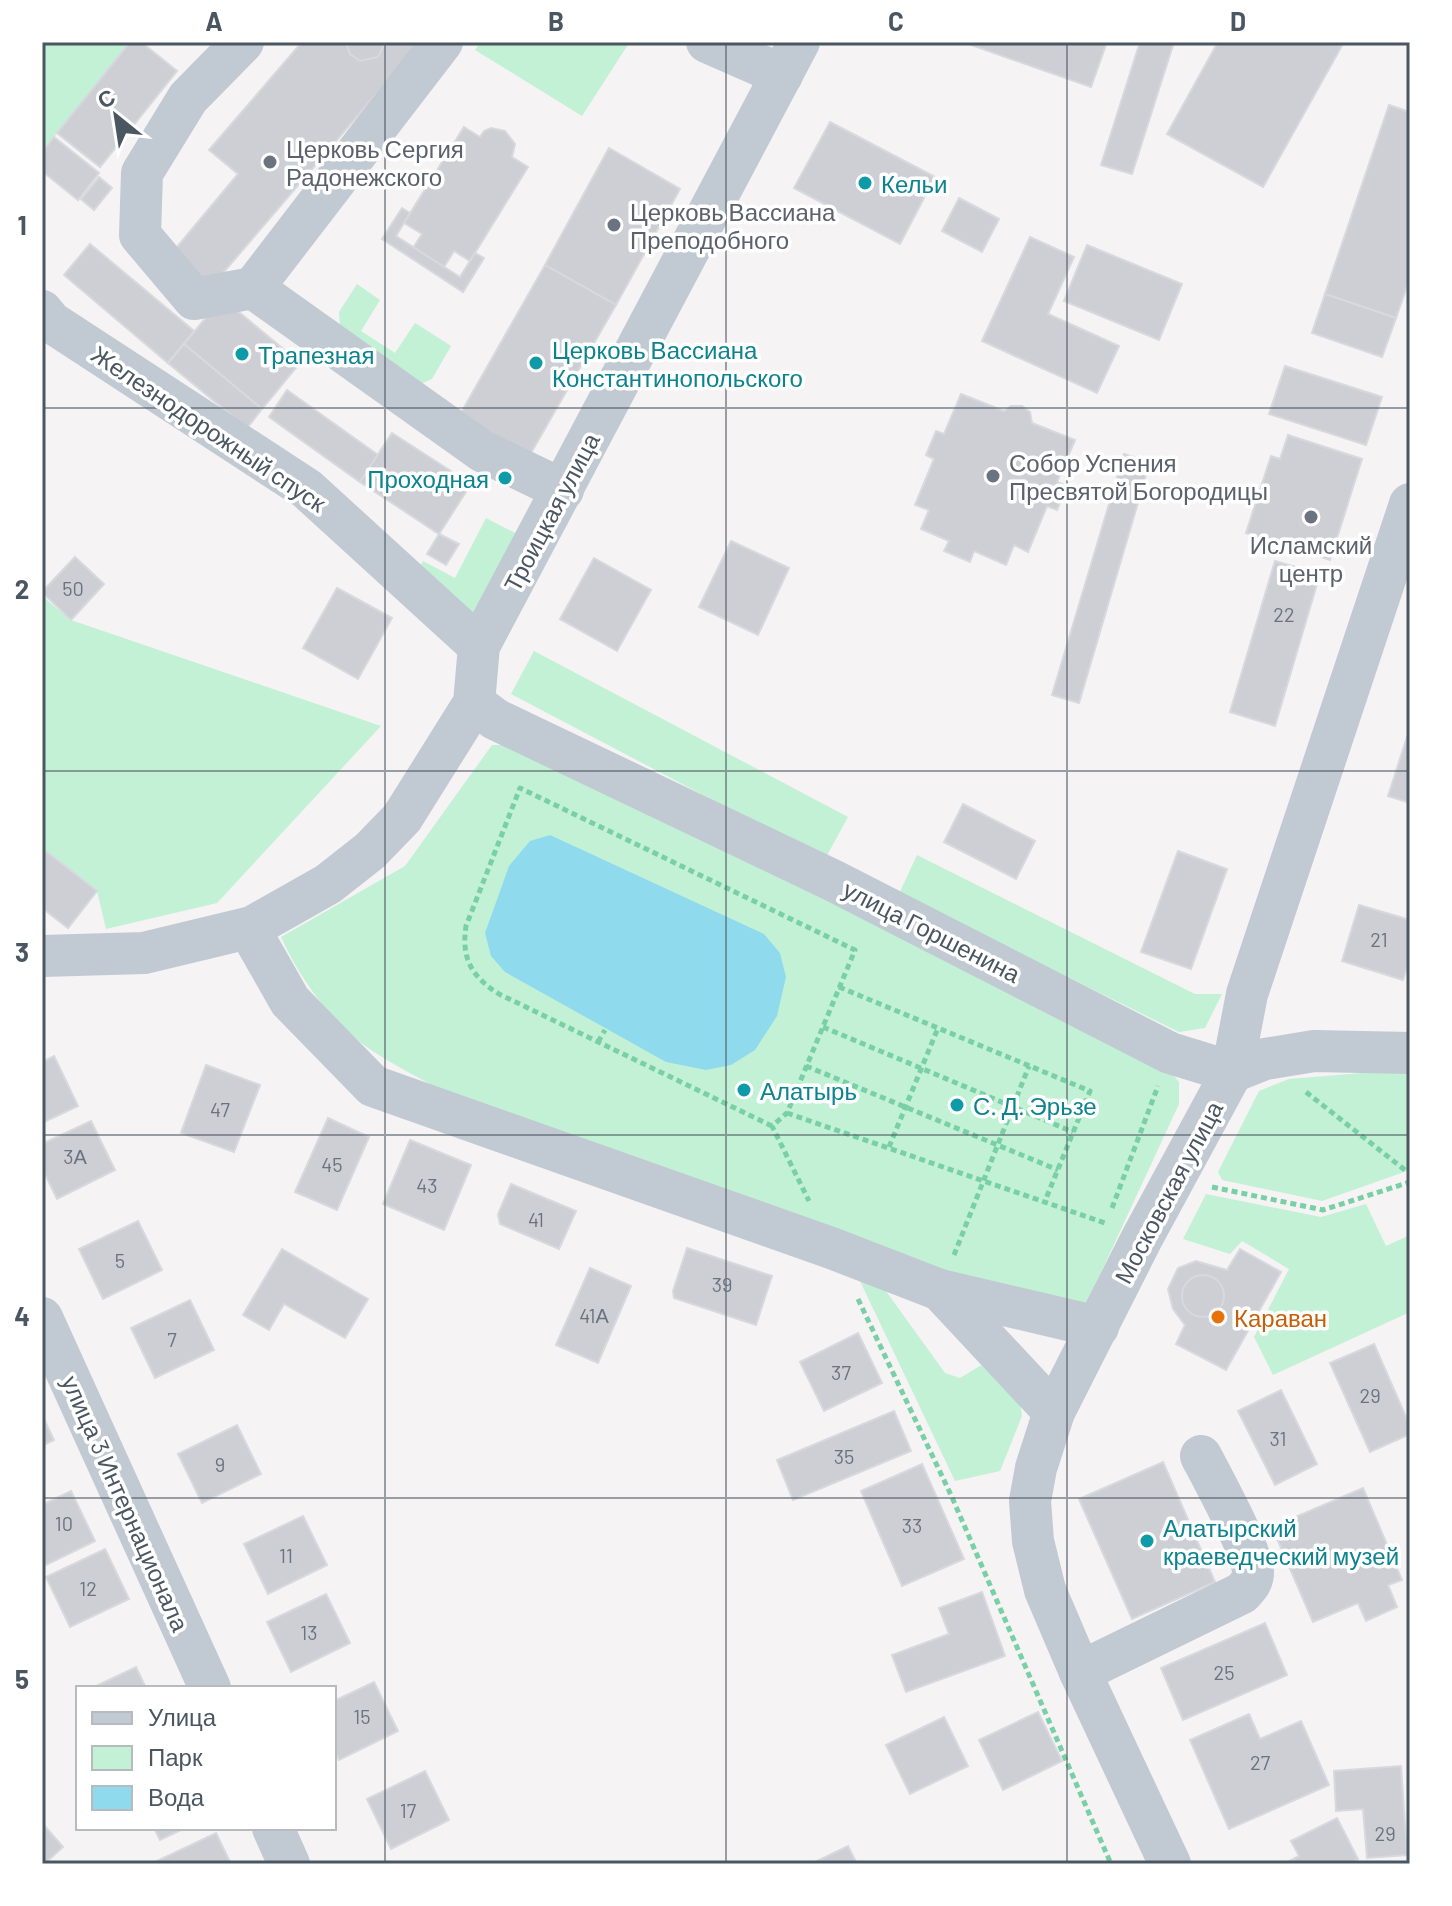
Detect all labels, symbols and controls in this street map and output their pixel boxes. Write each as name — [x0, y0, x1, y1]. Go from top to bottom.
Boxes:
text: A — [205, 5, 223, 36]
text: B — [548, 5, 564, 36]
text: C — [888, 5, 904, 36]
text: D — [1230, 5, 1246, 36]
north arrow — [76, 76, 156, 156]
text: С — [92, 83, 119, 113]
place label: Церковь Сергия Радонежского — [286, 134, 464, 191]
marker: Церковь Сергия Радонежского — [261, 153, 279, 171]
place label: Кельи — [881, 169, 947, 198]
marker: Кельи — [856, 174, 874, 192]
place label: Церковь Вассиана Преподобного — [630, 197, 836, 254]
text: 1 — [17, 209, 27, 240]
marker: Церковь Вассиана Преподобного — [605, 216, 623, 234]
place label: Церковь Вассиана Константинопольского — [552, 335, 803, 392]
street label: Железнодорожный спуск — [86, 339, 332, 517]
place label: Трапезная — [258, 340, 374, 369]
marker: Трапезная — [233, 345, 251, 363]
marker: Церковь Вассиана Константинопольского — [527, 354, 545, 372]
street label: Троицкая улица — [497, 427, 605, 596]
place label: Собор Успения Пресвятой Богородицы — [1009, 448, 1268, 505]
place label: Проходная — [367, 464, 489, 493]
marker: Собор Успения Пресвятой Богородицы — [984, 467, 1002, 485]
marker: Проходная — [496, 469, 514, 487]
marker: Исламский центр — [1302, 508, 1320, 526]
place label: Исламский центр — [1250, 530, 1372, 587]
text: 2 — [15, 573, 29, 604]
house number: 50 — [62, 576, 84, 600]
house number: 22 — [1273, 602, 1295, 626]
street label: улица Горшенина — [839, 874, 1026, 988]
house number: 21 — [1370, 927, 1388, 951]
text: 3 — [15, 936, 29, 967]
place label: Алатырь — [760, 1076, 857, 1105]
marker: Алатырь — [735, 1081, 753, 1099]
place label: С. Д. Эрьзе — [973, 1091, 1097, 1120]
street label: Московская улица — [1108, 1095, 1229, 1288]
marker: С. Д. Эрьзе — [948, 1096, 966, 1114]
house number: 47 — [210, 1097, 230, 1121]
house number: 3А — [63, 1144, 87, 1168]
house number: 45 — [321, 1152, 343, 1176]
house number: 43 — [416, 1173, 438, 1197]
house number: 41 — [528, 1207, 544, 1231]
house number: 5 — [115, 1248, 125, 1272]
house number: 39 — [712, 1272, 732, 1296]
text: 4 — [14, 1300, 30, 1331]
house number: 41А — [579, 1303, 609, 1327]
place label: Караван — [1234, 1303, 1327, 1332]
marker: Караван — [1209, 1308, 1227, 1326]
house number: 7 — [167, 1327, 177, 1351]
house number: 37 — [831, 1360, 851, 1384]
street label: улица 3 Интернационала — [56, 1371, 196, 1636]
house number: 29 — [1359, 1383, 1381, 1407]
house number: 31 — [1269, 1426, 1287, 1450]
house number: 35 — [834, 1444, 854, 1468]
house number: 9 — [215, 1452, 225, 1476]
house number: 10 — [55, 1511, 73, 1535]
house number: 33 — [902, 1513, 922, 1537]
place label: Алатырский краеведческий музей — [1163, 1513, 1399, 1570]
marker: Алатырский краеведческий музей — [1138, 1532, 1156, 1550]
house number: 11 — [279, 1543, 293, 1567]
house number: 12 — [79, 1576, 97, 1600]
house number: 13 — [300, 1620, 318, 1644]
house number: 25 — [1214, 1660, 1235, 1684]
text: 5 — [15, 1663, 29, 1694]
legend — [76, 1686, 336, 1830]
text: Улица — [148, 1702, 217, 1731]
house number: 15 — [353, 1704, 371, 1728]
text: Парк — [148, 1742, 203, 1771]
house number: 27 — [1250, 1750, 1271, 1774]
text: Вода — [148, 1782, 205, 1811]
house number: 17 — [400, 1798, 417, 1822]
house number: 29 — [1374, 1821, 1396, 1845]

